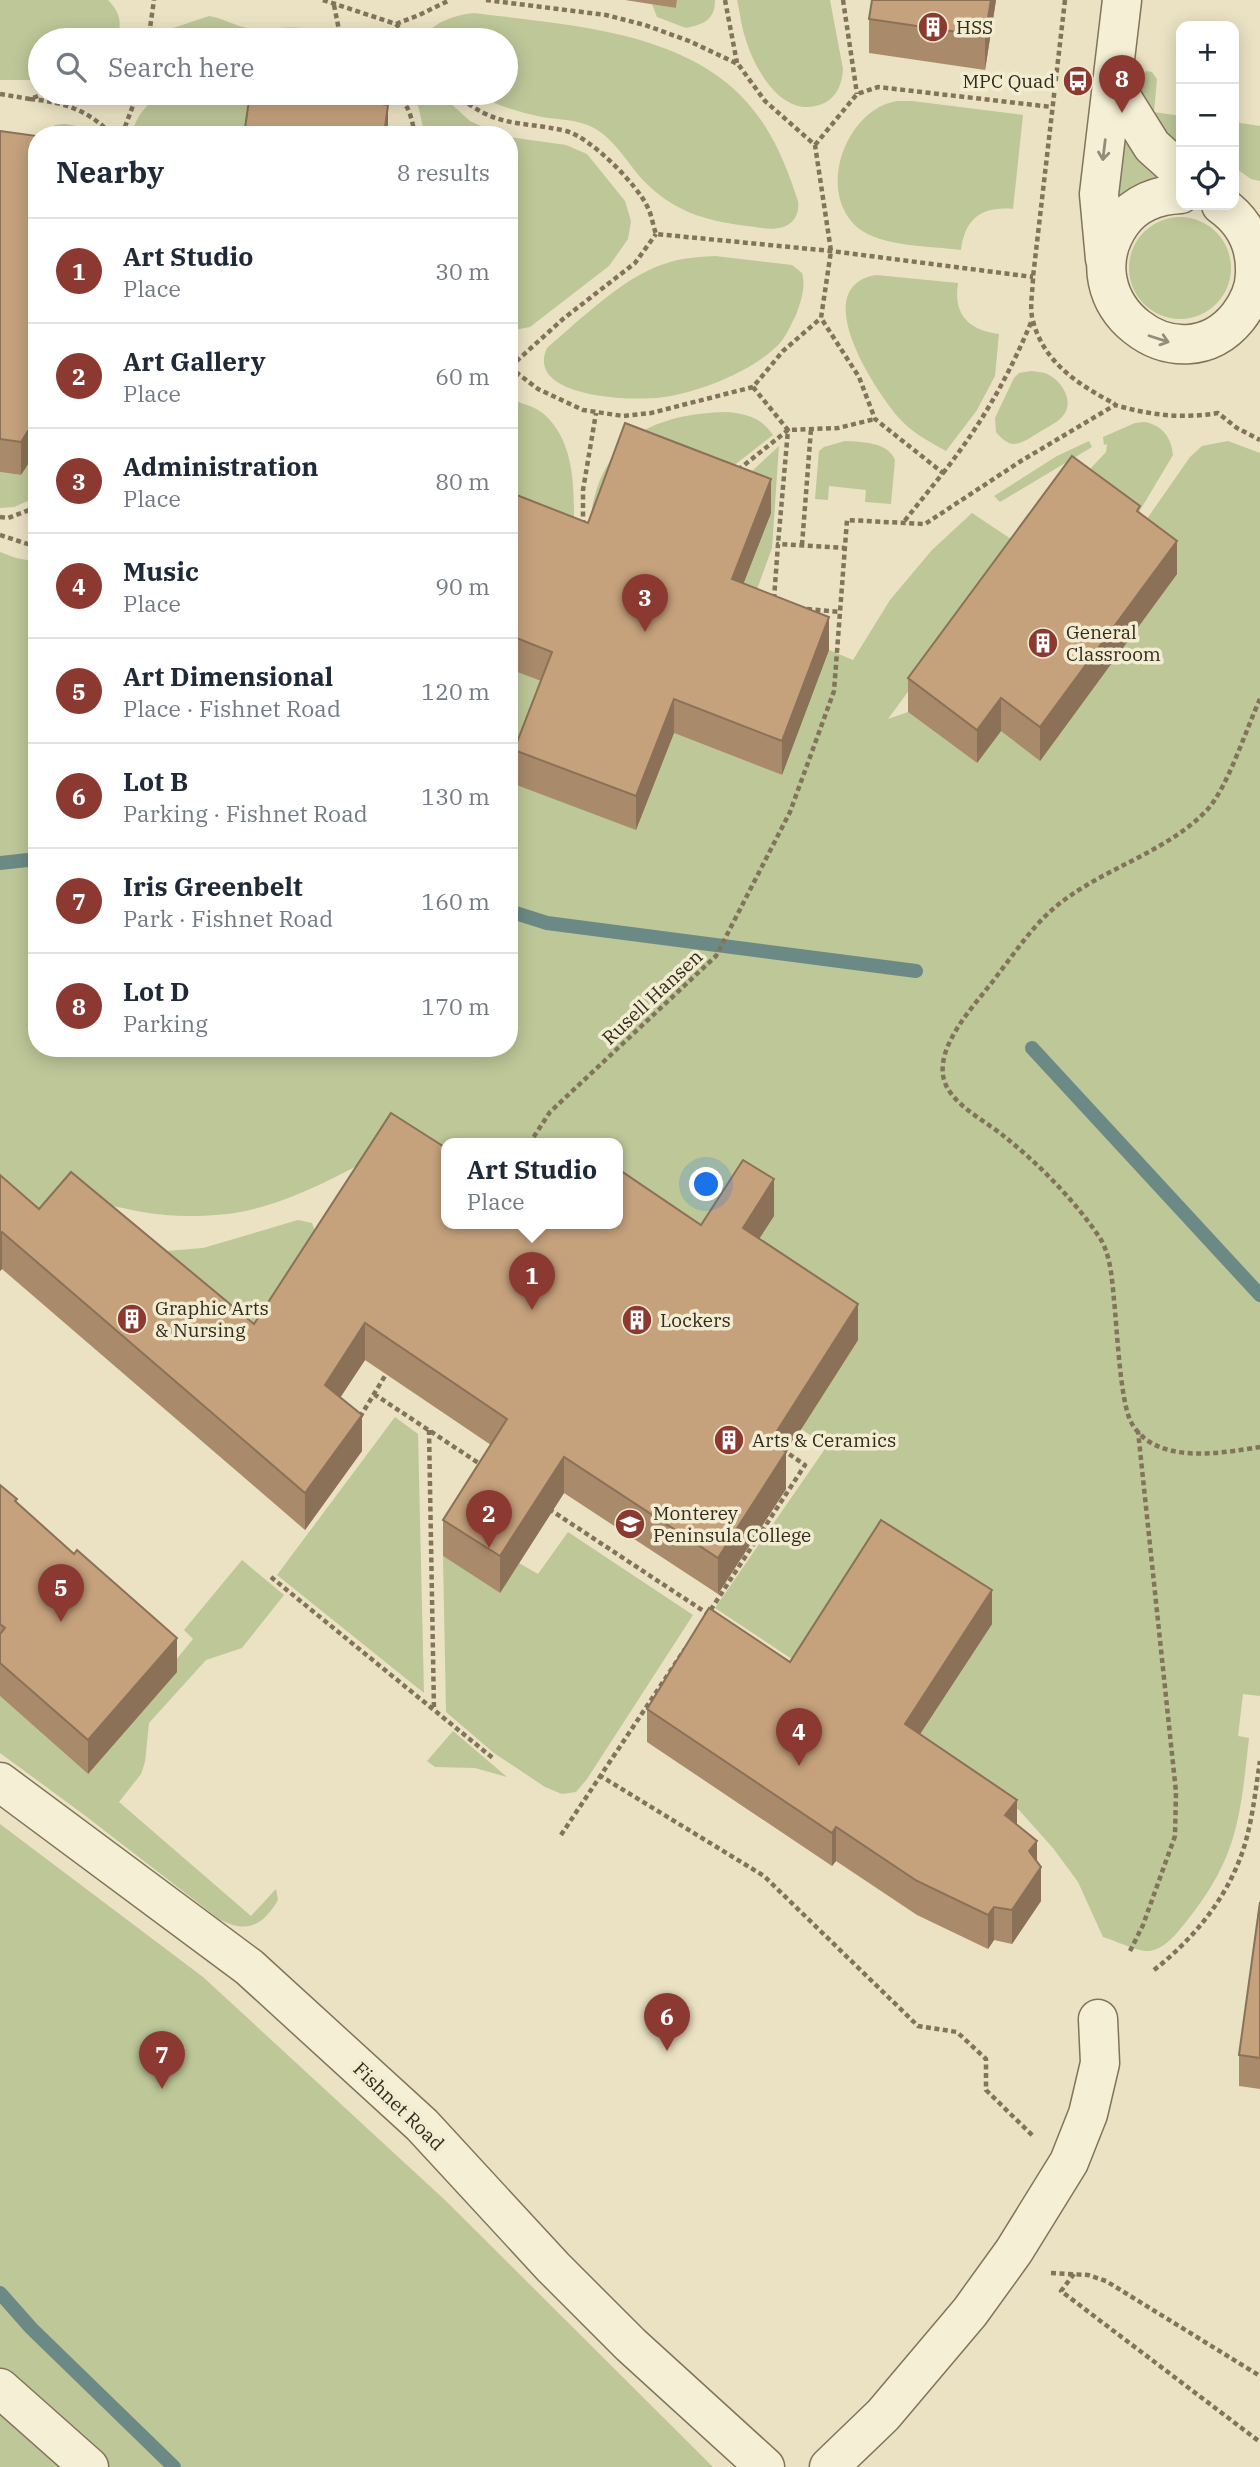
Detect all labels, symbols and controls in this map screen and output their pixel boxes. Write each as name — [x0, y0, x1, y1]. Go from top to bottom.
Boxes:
building icon: HSS — [916, 10, 950, 44]
place label: HSS — [956, 15, 993, 39]
map controls — [1176, 21, 1239, 210]
button: + — [1176, 21, 1239, 84]
search box — [28, 28, 518, 105]
icon: search — [52, 48, 90, 86]
text: Search here — [108, 50, 254, 84]
pin: 8 — [1099, 55, 1145, 113]
bus stop icon: MPC Quad — [1061, 64, 1095, 98]
place label: MPC Quad — [963, 69, 1055, 93]
button: − — [1176, 84, 1239, 147]
one-way arrow — [1098, 138, 1111, 161]
button: locate — [1176, 147, 1239, 210]
text: Nearby — [56, 152, 164, 191]
text: 8 results — [397, 157, 490, 187]
text: Art Studio — [123, 239, 253, 273]
text: 1 — [72, 256, 86, 286]
text: 30 m — [435, 256, 490, 286]
text: Place — [123, 273, 181, 303]
one-way arrow — [1147, 333, 1169, 346]
text: Art Gallery — [123, 344, 265, 378]
text: 2 — [72, 361, 86, 391]
text: 60 m — [435, 361, 490, 391]
text: Place — [123, 378, 181, 408]
text: Administration — [123, 449, 319, 483]
text: 3 — [72, 466, 86, 496]
text: 80 m — [435, 466, 490, 496]
text: Place — [123, 483, 181, 513]
text: Music — [123, 554, 199, 588]
text: 4 — [72, 571, 86, 601]
text: 90 m — [435, 571, 490, 601]
pin: 3 — [622, 574, 668, 632]
text: Place — [123, 588, 181, 618]
place label: General Classroom — [1066, 620, 1161, 666]
building icon: General Classroom — [1026, 626, 1060, 660]
text: Art Dimensional — [123, 659, 333, 693]
text: 5 — [72, 676, 86, 706]
text: 120 m — [421, 676, 490, 706]
text: Place · Fishnet Road — [123, 693, 341, 723]
text: Lot B — [123, 764, 188, 798]
text: 6 — [72, 781, 86, 811]
text: 130 m — [421, 781, 490, 811]
text: Parking · Fishnet Road — [123, 798, 368, 828]
text: Iris Greenbelt — [123, 869, 303, 903]
text: 7 — [72, 886, 86, 916]
text: 160 m — [421, 886, 490, 916]
text: Park · Fishnet Road — [123, 903, 333, 933]
street label: Rusell Hansen — [597, 944, 707, 1050]
text: Lot D — [123, 974, 190, 1008]
text: 8 — [72, 991, 86, 1021]
text: 170 m — [421, 991, 490, 1021]
text: Parking — [123, 1008, 208, 1038]
popup — [441, 1138, 623, 1229]
text: Art Studio — [467, 1152, 597, 1186]
your location — [689, 1167, 723, 1201]
text: Place — [467, 1186, 525, 1216]
pin: 1 — [509, 1252, 555, 1310]
place label: Graphic Arts & Nursing — [155, 1296, 269, 1342]
building icon: Graphic Arts & Nursing — [115, 1302, 149, 1336]
building icon: Lockers — [620, 1303, 654, 1337]
place label: Lockers — [660, 1308, 731, 1332]
building icon: Arts & Ceramics — [712, 1423, 746, 1457]
place label: Arts & Ceramics — [752, 1428, 896, 1452]
pin: 2 — [466, 1490, 512, 1548]
place label: Monterey Peninsula College — [653, 1501, 811, 1547]
school or university icon: Monterey Peninsula College — [613, 1507, 647, 1541]
pin: 5 — [38, 1564, 84, 1622]
pin: 4 — [776, 1708, 822, 1766]
pin: 6 — [644, 1993, 690, 2051]
pin: 7 — [139, 2031, 185, 2089]
street label: Fishnet Road — [348, 2057, 450, 2155]

